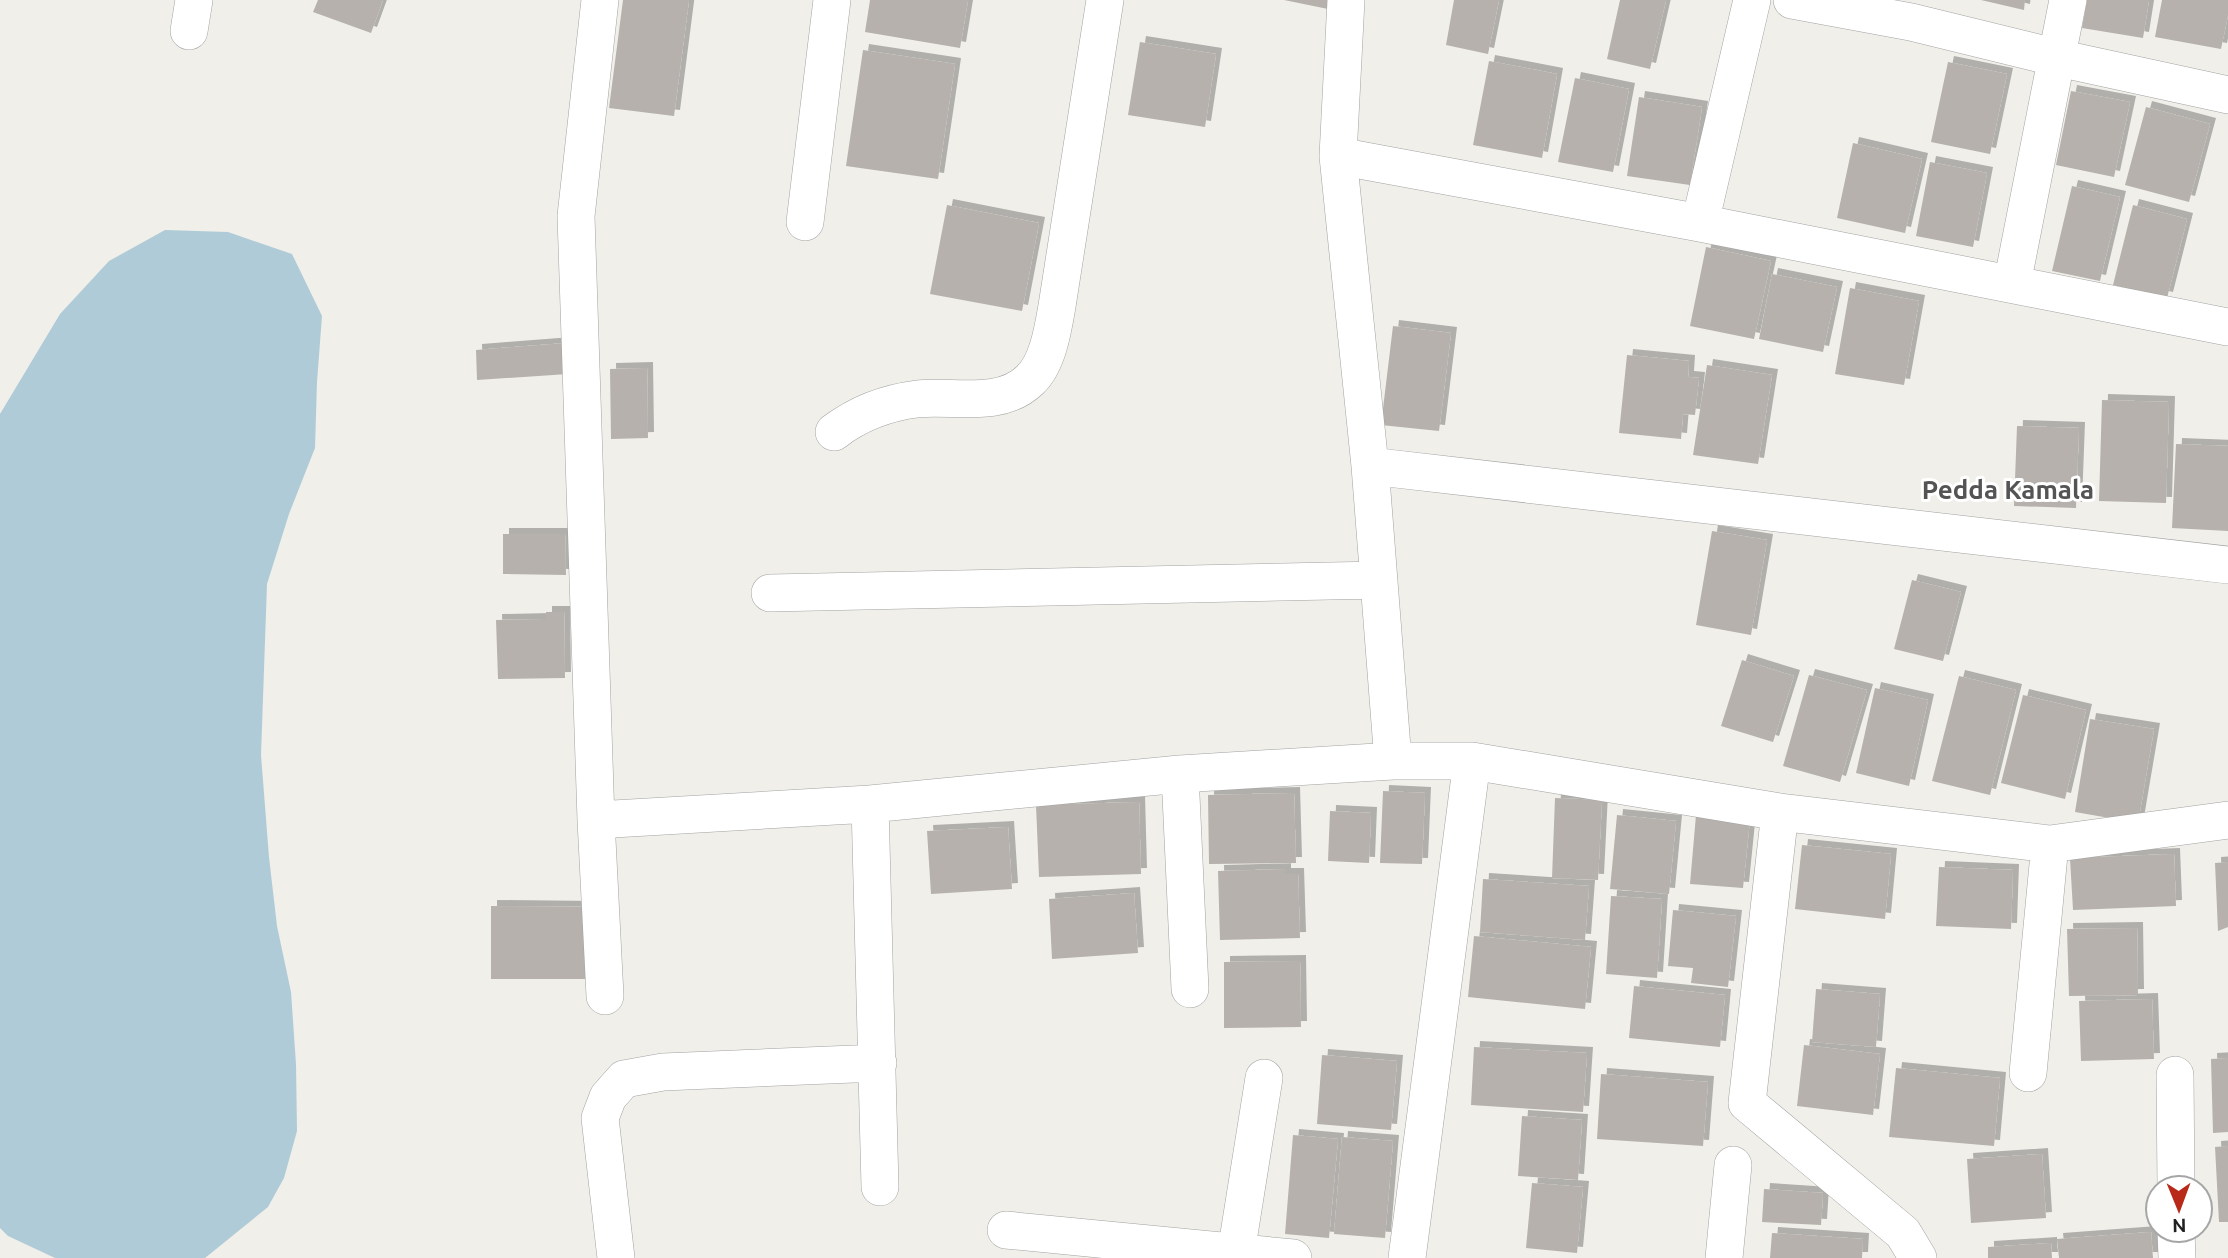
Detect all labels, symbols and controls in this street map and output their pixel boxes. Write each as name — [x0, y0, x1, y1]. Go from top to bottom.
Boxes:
district label: Pedda Kamala — [1922, 475, 2094, 504]
north arrow — [2144, 1174, 2214, 1244]
text: N — [2172, 1215, 2187, 1237]

